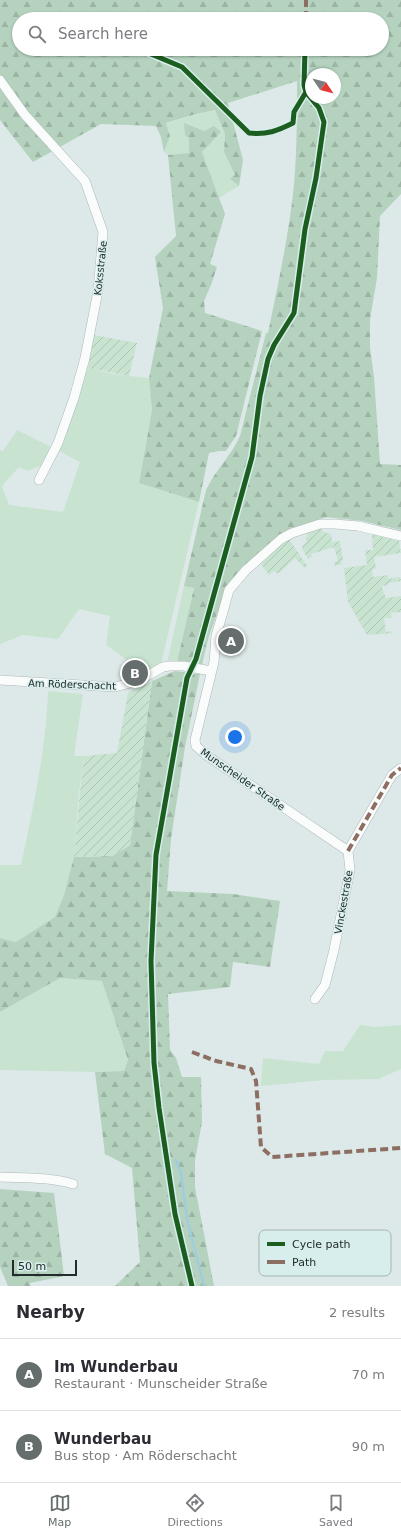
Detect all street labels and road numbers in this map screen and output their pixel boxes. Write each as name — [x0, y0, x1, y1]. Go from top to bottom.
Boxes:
street label: Koksstraße — [92, 240, 109, 296]
street label: Am Röderschacht — [28, 677, 116, 692]
street label: Munscheider Straße — [199, 746, 287, 813]
street label: Vinckestraße — [332, 869, 355, 935]

